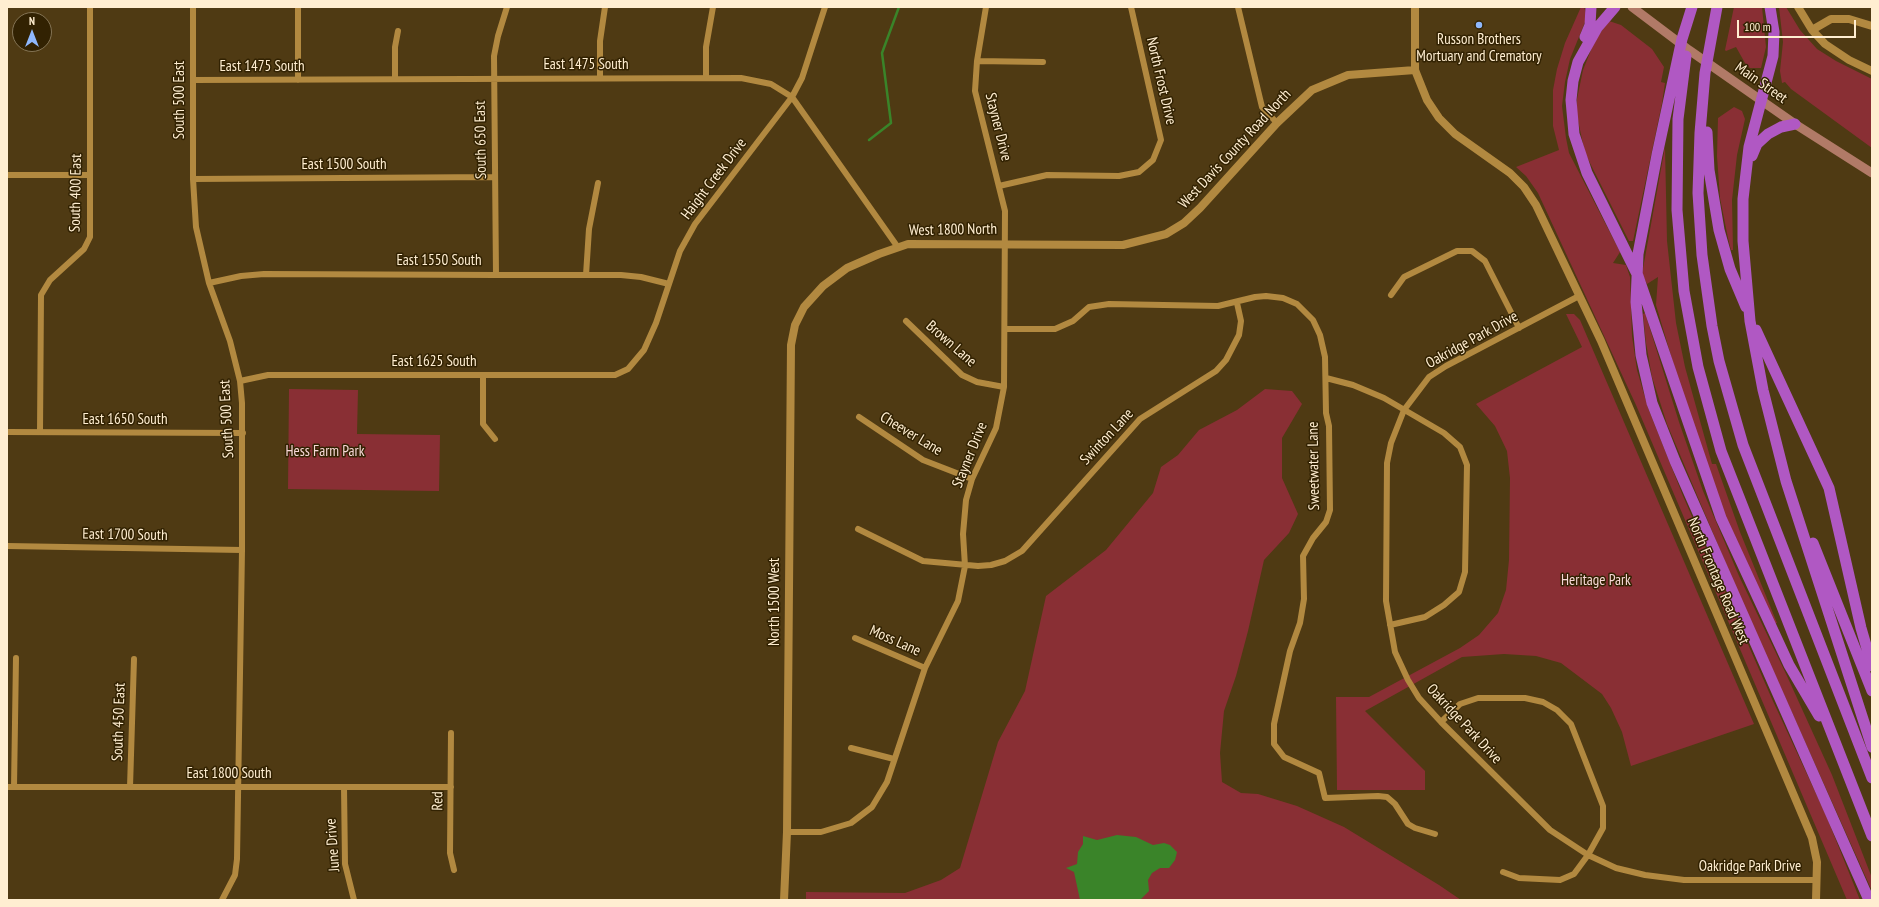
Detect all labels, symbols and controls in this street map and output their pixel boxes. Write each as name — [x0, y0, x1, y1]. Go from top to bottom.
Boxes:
north arrow — [12, 12, 52, 52]
scale bar — [1739, 12, 1858, 38]
text: N — [29, 14, 35, 28]
text: 100 m — [1744, 19, 1771, 34]
marker: Russon Brothers Mortuary and Crematory — [1474, 20, 1484, 30]
place label: Russon Brothers Mortuary and Crematory — [1416, 31, 1542, 66]
street label: North Frost Drive — [1142, 35, 1180, 127]
street label: East 1475 South — [543, 56, 629, 74]
street label: East 1475 South — [219, 58, 305, 76]
street label: Main Street — [1731, 59, 1791, 107]
street label: South 500 East — [171, 61, 189, 139]
street label: West Davis County Road North — [1175, 86, 1295, 212]
street label: Stayner Drive — [981, 91, 1015, 163]
street label: South 650 East — [471, 101, 491, 179]
street label: Haight Creek Drive — [678, 135, 750, 223]
street label: South 400 East — [66, 154, 86, 232]
street label: East 1500 South — [301, 156, 387, 174]
street label: West 1800 North — [909, 220, 997, 240]
street label: East 1550 South — [396, 252, 482, 270]
street label: Oakridge Park Drive — [1423, 307, 1521, 373]
street label: Brown Lane — [922, 317, 980, 371]
street label: East 1625 South — [391, 353, 477, 371]
street label: South 500 East — [216, 379, 238, 459]
street label: Swinton Lane — [1076, 405, 1138, 469]
street label: Cheever Lane — [877, 408, 945, 460]
street label: East 1650 South — [82, 411, 168, 429]
street label: Stayner Drive — [949, 419, 991, 491]
street label: Sweetwater Lane — [1304, 422, 1324, 510]
park label: Hess Farm Park — [285, 443, 365, 461]
street label: North Frontage Road West — [1683, 515, 1753, 647]
street label: East 1700 South — [82, 525, 168, 545]
street label: North 1500 West — [766, 558, 784, 646]
park label: Heritage Park — [1561, 572, 1631, 590]
street label: Moss Lane — [867, 622, 923, 660]
street label: Oakridge Park Drive — [1422, 680, 1506, 768]
street label: South 450 East — [109, 683, 129, 761]
street label: East 1800 South — [186, 765, 272, 783]
street label: Red — [429, 791, 447, 811]
street label: June Drive — [322, 818, 344, 872]
street label: Oakridge Park Drive — [1699, 858, 1801, 876]

